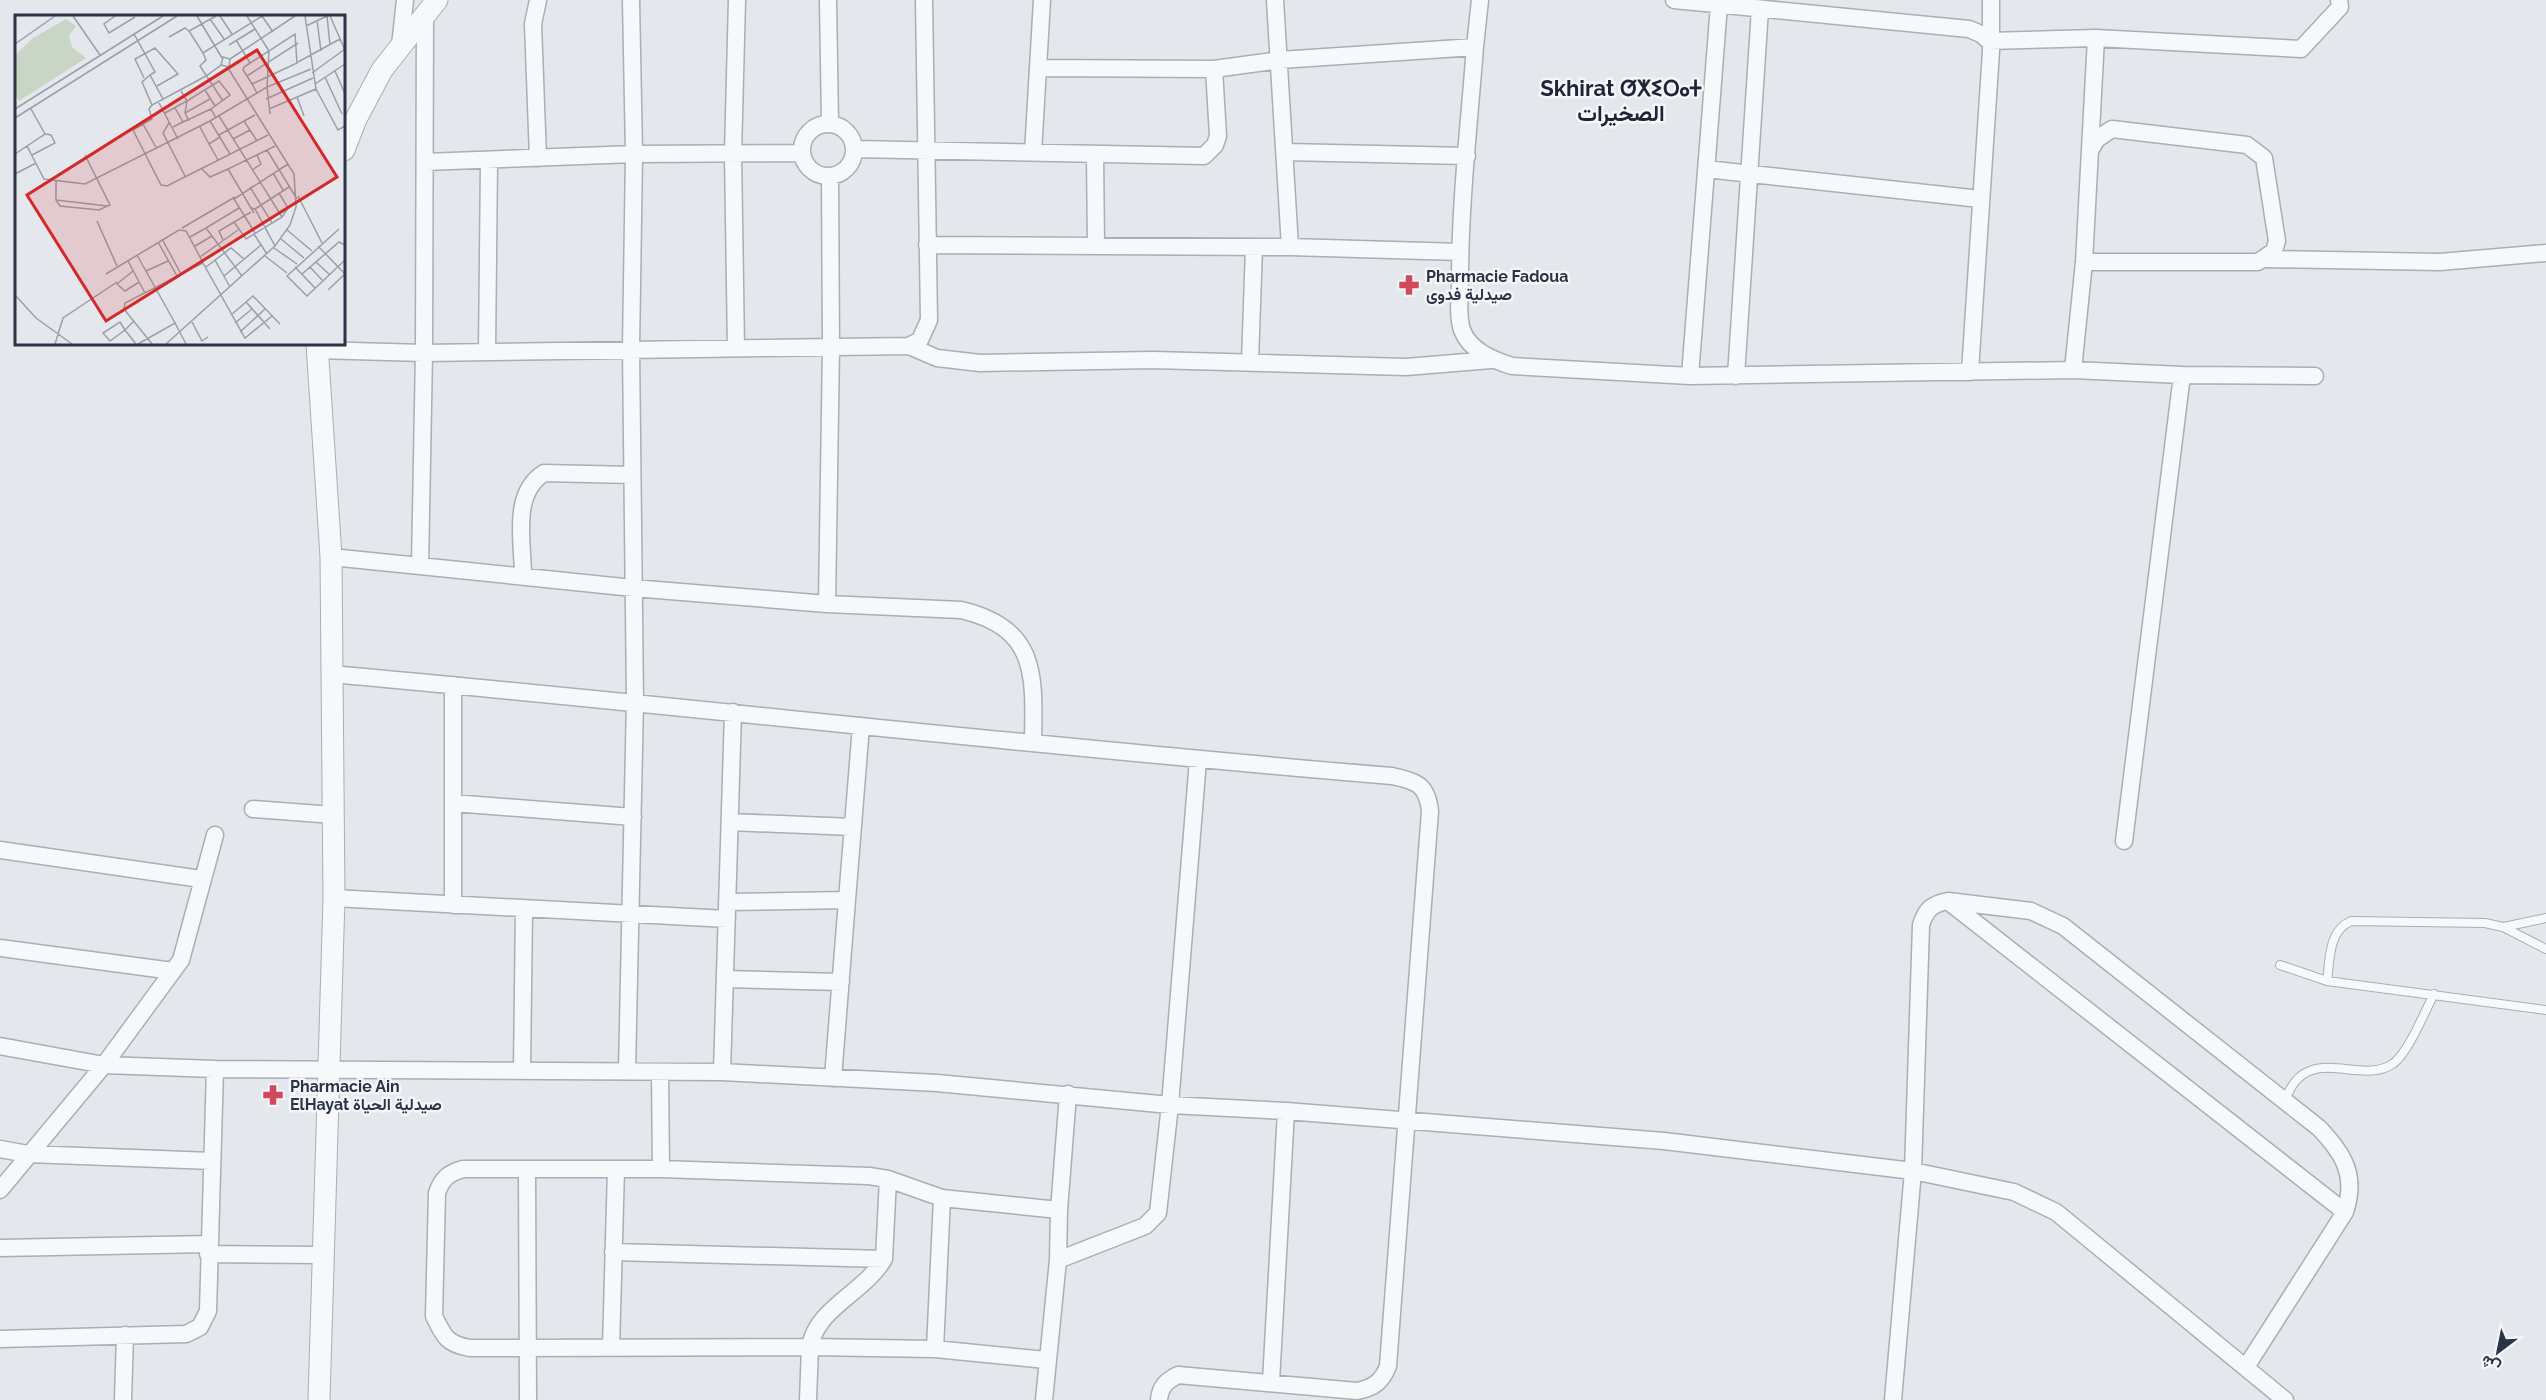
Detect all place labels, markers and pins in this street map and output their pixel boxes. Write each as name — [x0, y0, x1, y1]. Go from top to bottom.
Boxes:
place label: Pharmacie Fadoua صيدلية فدوى — [1426, 267, 1568, 305]
pharmacy icon: Pharmacie Fadoua صيدلية فدوى — [1397, 273, 1421, 297]
place label: Pharmacie Ain ElHayat صيدلية الحياة — [290, 1077, 442, 1114]
pharmacy icon: Pharmacie Ain ElHayat صيدلية الحياة — [261, 1083, 285, 1107]

